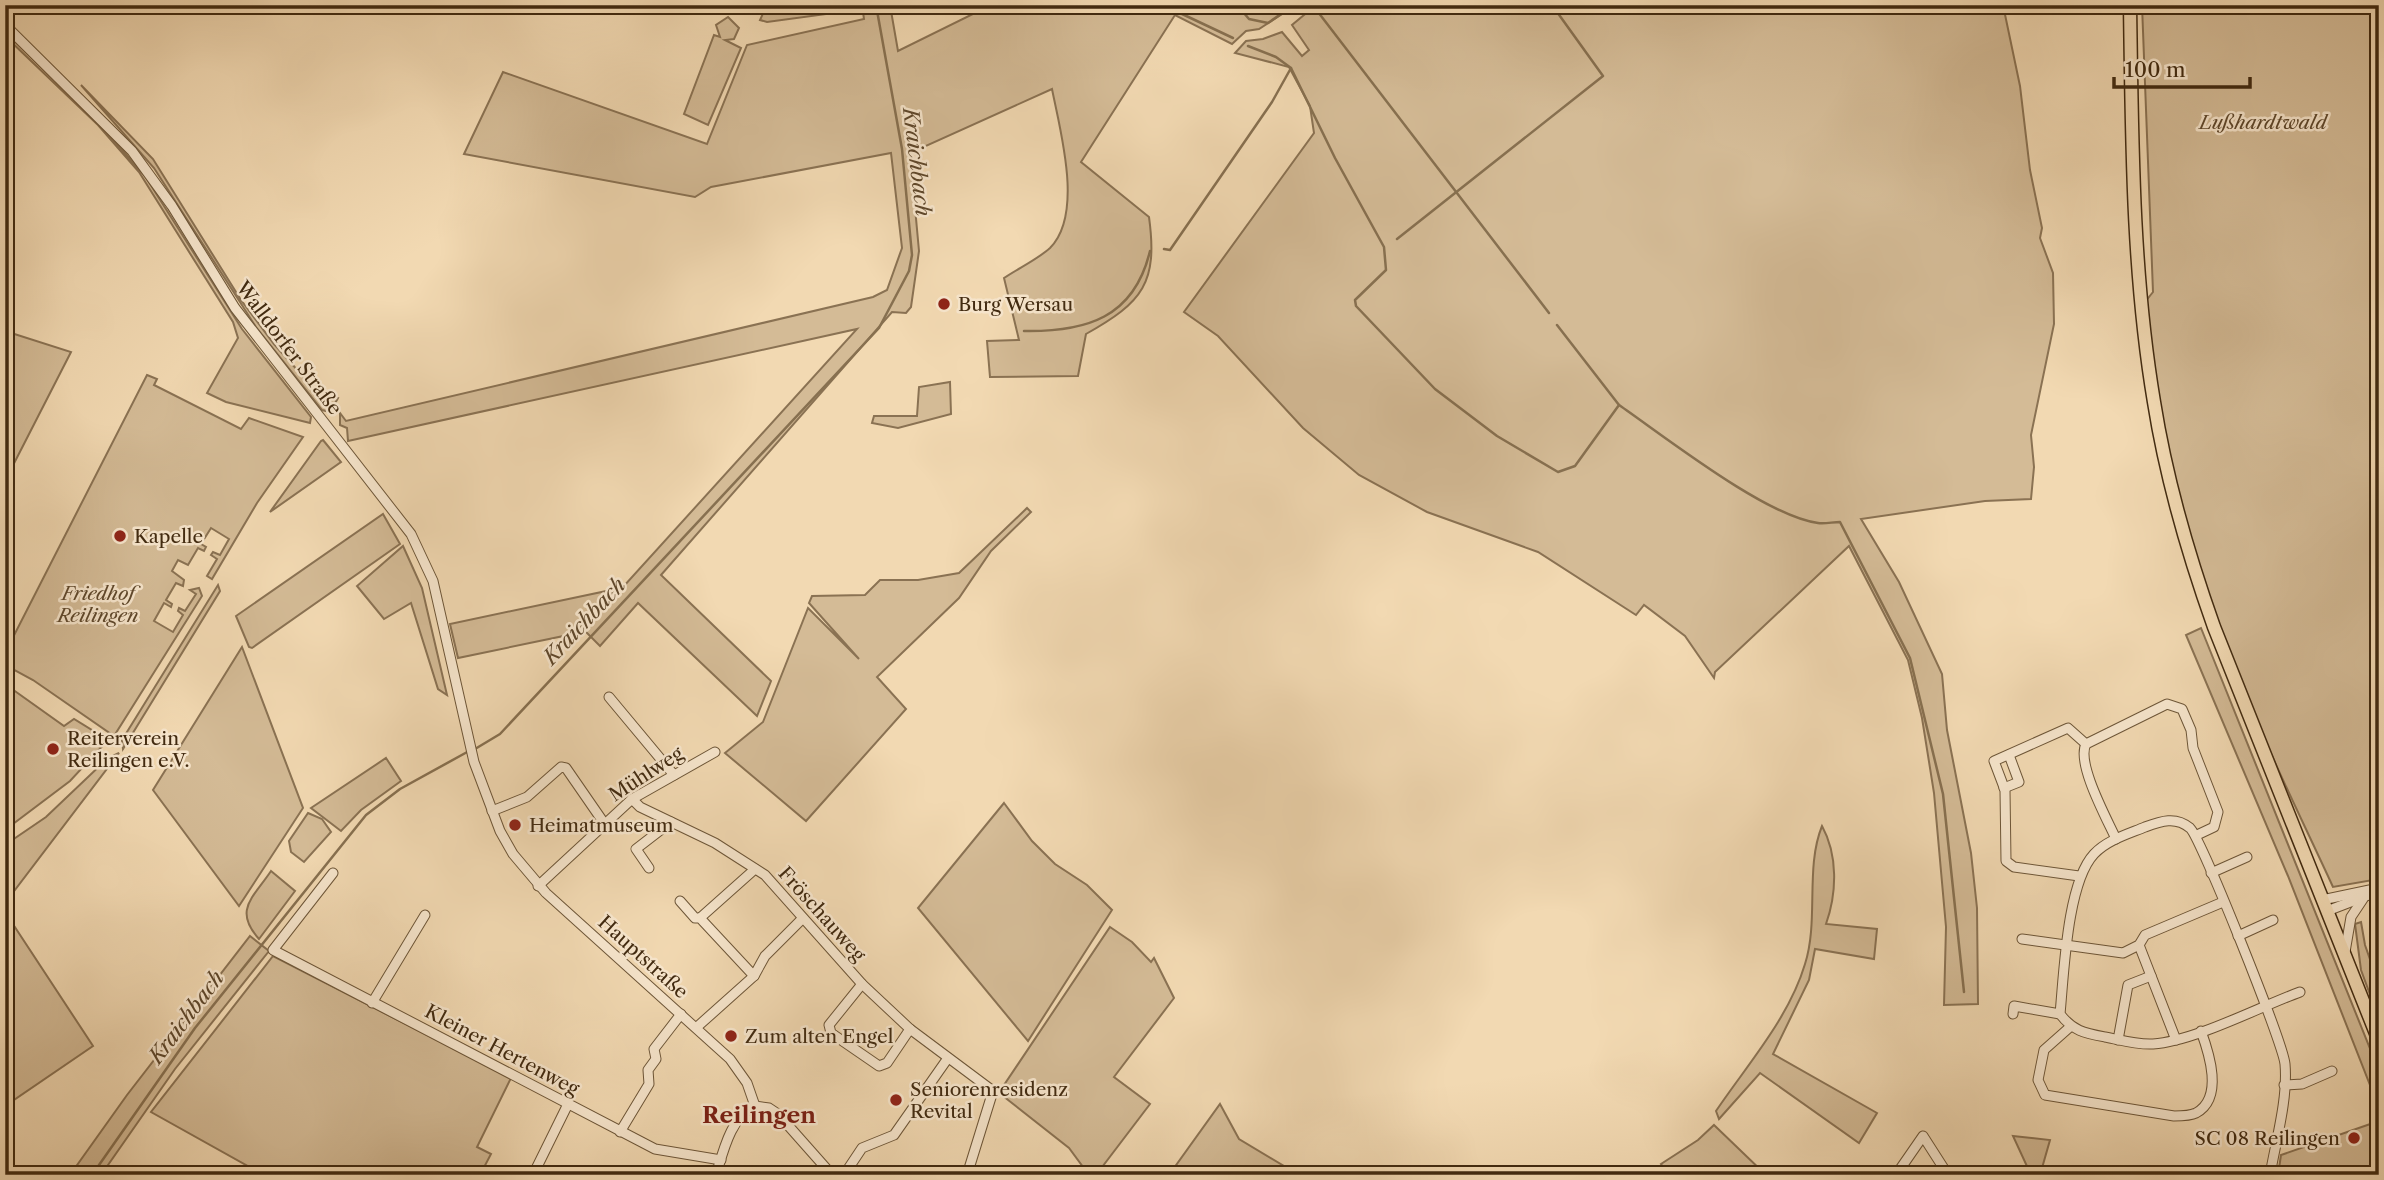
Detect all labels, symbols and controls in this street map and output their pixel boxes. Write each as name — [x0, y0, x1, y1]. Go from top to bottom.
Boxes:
scale bar — [2114, 46, 2251, 90]
text: 100 m — [2125, 57, 2186, 82]
water label: Kraichbach — [898, 104, 936, 218]
park label: Lußhardtwald — [2197, 111, 2329, 134]
street label: Walldorfer Straße — [231, 276, 347, 419]
place label: Burg Wersau — [958, 293, 1073, 316]
marker: Burg Wersau — [936, 296, 952, 312]
place label: Kapelle — [134, 525, 203, 548]
marker: Kapelle — [112, 528, 128, 544]
water label: Kraichbach — [536, 572, 630, 671]
park label: Friedhof Reilingen — [56, 582, 141, 627]
place label: Reiterverein Reilingen e.V. — [67, 727, 189, 772]
marker: Reiterverein Reilingen e.V. — [45, 741, 61, 757]
street label: Mühlweg — [605, 741, 688, 806]
place label: Heimatmuseum — [529, 814, 674, 837]
marker: Heimatmuseum — [507, 817, 523, 833]
street label: Fröschauweg — [774, 862, 871, 967]
street label: Hauptstraße — [593, 911, 693, 1003]
water label: Kraichbach — [142, 966, 229, 1070]
street label: Kleiner Hertenweg — [421, 1000, 584, 1101]
place label: Zum alten Engel — [745, 1025, 894, 1048]
marker: Zum alten Engel — [723, 1028, 739, 1044]
place label: Seniorenresidenz Revital — [910, 1078, 1068, 1123]
marker: Seniorenresidenz Revital — [888, 1092, 904, 1108]
district label: Reilingen — [702, 1101, 816, 1129]
place label: SC 08 Reilingen — [2195, 1127, 2340, 1150]
marker: SC 08 Reilingen — [2346, 1130, 2362, 1146]

